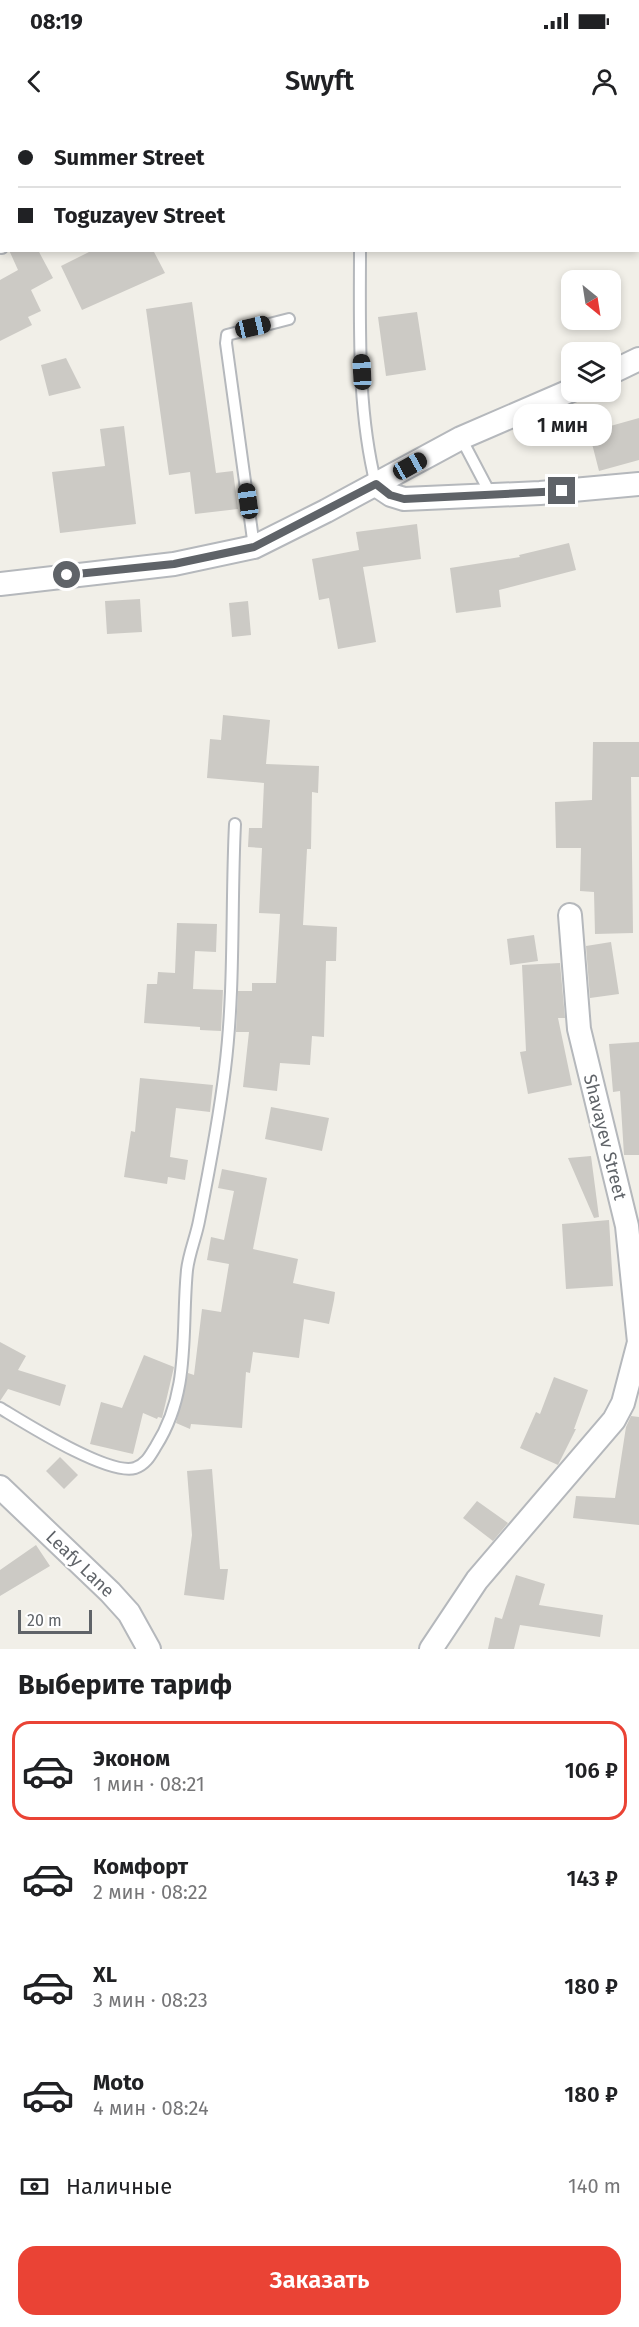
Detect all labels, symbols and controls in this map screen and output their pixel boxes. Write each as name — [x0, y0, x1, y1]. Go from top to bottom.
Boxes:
text: 08:19 — [30, 8, 83, 35]
icon: back — [18, 65, 51, 98]
text: Swyft — [285, 65, 354, 97]
icon: person — [588, 65, 621, 98]
text: Summer Street — [54, 144, 205, 171]
text: Toguzayev Street — [54, 202, 225, 229]
north arrow — [561, 270, 621, 330]
map controls — [561, 270, 621, 402]
car — [233, 314, 273, 340]
button: layers — [561, 342, 621, 402]
car — [352, 354, 372, 390]
callout: 1 мин — [512, 404, 612, 446]
text: 1 мин — [537, 413, 588, 437]
car — [390, 449, 430, 483]
route end — [548, 477, 575, 504]
car — [237, 482, 259, 520]
route start — [53, 561, 80, 588]
street label: Shavayev Street — [579, 1072, 631, 1203]
street label: Leafy Lane — [41, 1526, 119, 1602]
scale bar — [18, 1607, 92, 1634]
text: 20 m — [27, 1611, 62, 1630]
text: Выберите тариф — [18, 1669, 232, 1701]
icon: car — [21, 1744, 75, 1798]
text: Эконом — [93, 1745, 170, 1772]
text: 106 ₽ — [565, 1757, 618, 1784]
text: 1 мин · 08:21 — [93, 1772, 205, 1796]
icon: car — [21, 1852, 75, 1906]
text: Комфорт — [93, 1853, 188, 1880]
text: 143 ₽ — [566, 1865, 618, 1892]
text: 2 мин · 08:22 — [93, 1880, 208, 1904]
icon: car — [21, 1960, 75, 2014]
text: XL — [93, 1961, 117, 1988]
text: 180 ₽ — [564, 1973, 618, 2000]
text: 3 мин · 08:23 — [93, 1988, 208, 2012]
icon: car — [21, 2068, 75, 2122]
text: Moto — [93, 2069, 144, 2096]
text: 180 ₽ — [564, 2081, 618, 2108]
text: 4 мин · 08:24 — [93, 2096, 209, 2120]
icon: cash — [18, 2170, 51, 2203]
text: Наличные — [66, 2173, 172, 2200]
text: 140 m — [568, 2174, 621, 2198]
button: Заказать — [18, 2246, 621, 2315]

